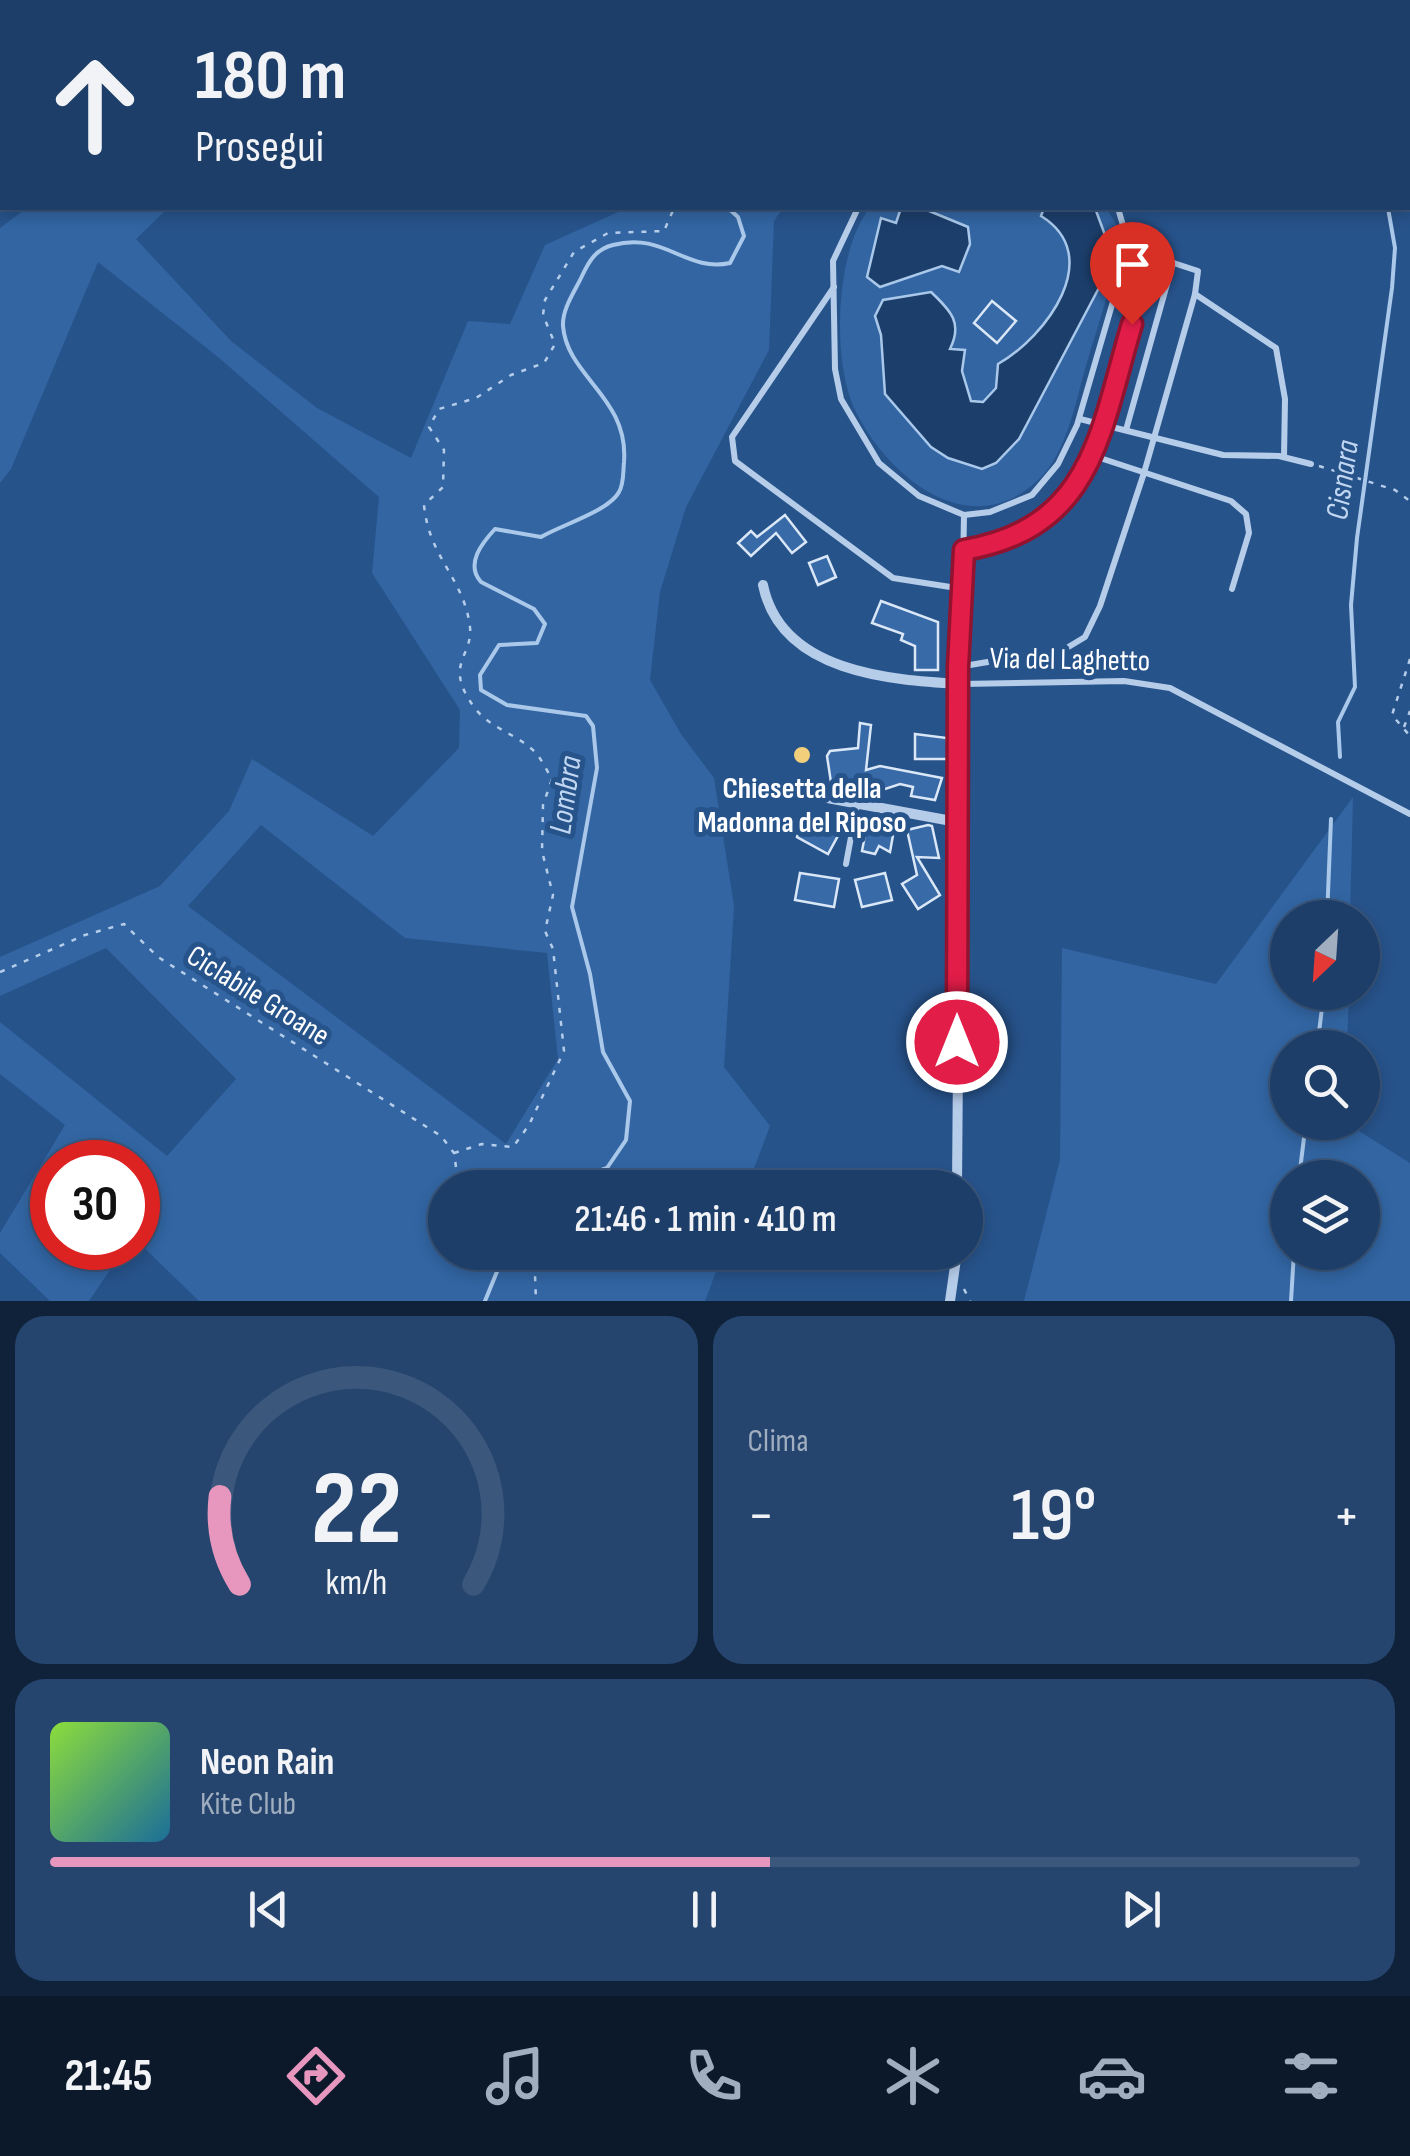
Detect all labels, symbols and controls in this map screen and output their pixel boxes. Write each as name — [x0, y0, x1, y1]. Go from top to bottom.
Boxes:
text: 180 m — [195, 35, 346, 119]
icon: ahead — [30, 40, 160, 170]
text: Prosegui — [195, 120, 324, 175]
pin — [1090, 222, 1175, 325]
icon: arrive — [1105, 237, 1160, 292]
water label: Cisnara — [1318, 438, 1368, 522]
street label: Via del Laghetto — [990, 641, 1150, 679]
marker: Chiesetta della Madonna del Riposo — [791, 744, 813, 766]
water label: Lombra — [541, 753, 591, 837]
place label: Chiesetta della Madonna del Riposo — [697, 771, 907, 841]
north arrow — [1270, 900, 1380, 1010]
map controls — [1270, 900, 1380, 1270]
street label: Ciclabile Groane — [180, 938, 336, 1054]
position arrow — [905, 990, 1009, 1094]
button: search — [1270, 1030, 1380, 1140]
speed limit sign: 30 — [30, 1140, 160, 1270]
button: layers — [1270, 1160, 1380, 1270]
text: 21:46 · 1 min · 410 m — [574, 1197, 837, 1242]
text: Clima — [748, 1422, 808, 1461]
text: 22 — [311, 1448, 402, 1573]
text: 19° — [1011, 1471, 1097, 1562]
text: − — [748, 1483, 774, 1550]
text: + — [1333, 1483, 1360, 1550]
text: km/h — [325, 1562, 387, 1605]
text: Neon Rain — [200, 1740, 334, 1785]
text: Kite Club — [200, 1785, 296, 1824]
icon: previous — [241, 1882, 296, 1937]
icon: pause — [677, 1882, 732, 1937]
icon: next — [1114, 1882, 1169, 1937]
icon: directions — [281, 2041, 351, 2111]
icon: music — [480, 2041, 550, 2111]
icon: phone — [679, 2041, 749, 2111]
icon: climate — [878, 2041, 948, 2111]
icon: car — [1077, 2041, 1147, 2111]
icon: filters — [1276, 2041, 1346, 2111]
text: 21:45 — [64, 2049, 153, 2104]

